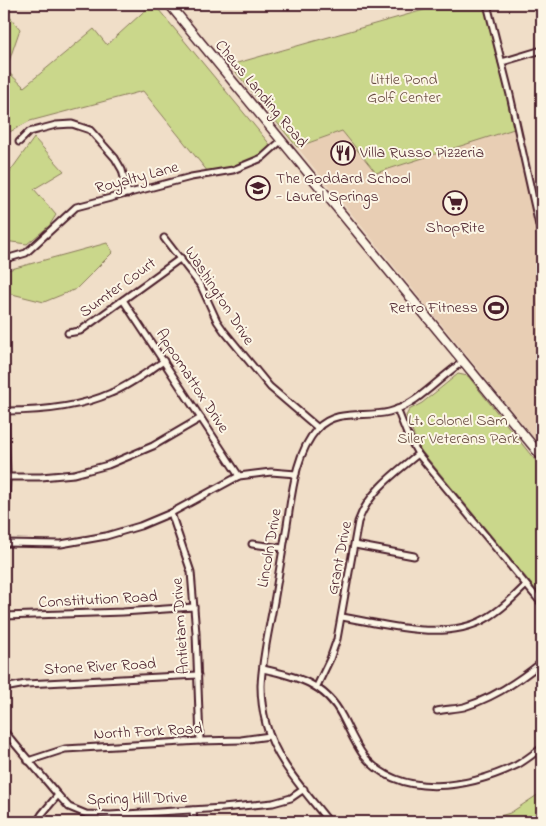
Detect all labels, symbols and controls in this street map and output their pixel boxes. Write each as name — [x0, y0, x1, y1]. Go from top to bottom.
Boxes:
street label: Chews Landing Road — [209, 35, 313, 153]
park label: Little Pond Golf Center — [367, 68, 441, 110]
restaurant icon: Villa Russo Pizzeria — [330, 140, 356, 166]
place label: Villa Russo Pizzeria — [359, 141, 484, 165]
street label: Royalty Lane — [93, 155, 182, 201]
place label: The Goddard School - Laurel Springs — [276, 167, 411, 209]
school or university icon: The Goddard School - Laurel Springs — [245, 175, 271, 201]
supermarket icon: ShopRite — [442, 190, 468, 216]
place label: ShopRite — [425, 216, 485, 240]
street label: Washington Drive — [178, 242, 260, 351]
street label: Sumter Court — [75, 252, 162, 324]
sports icon: Retro Fitness — [483, 295, 509, 321]
place label: Retro Fitness — [389, 296, 478, 320]
street label: Appomattox Drive — [149, 324, 235, 439]
park label: Lt. Colonel Sam Siler Veterans Park — [397, 409, 520, 451]
street label: Lincoln Drive — [251, 506, 289, 589]
street label: Grant Drive — [321, 518, 359, 597]
street label: Antietam Drive — [166, 576, 196, 675]
street label: Constitution Road — [38, 585, 158, 615]
street label: Stone River Road — [43, 652, 157, 682]
street label: North Fork Road — [93, 717, 203, 747]
street label: Spring Hill Drive — [86, 786, 188, 812]

